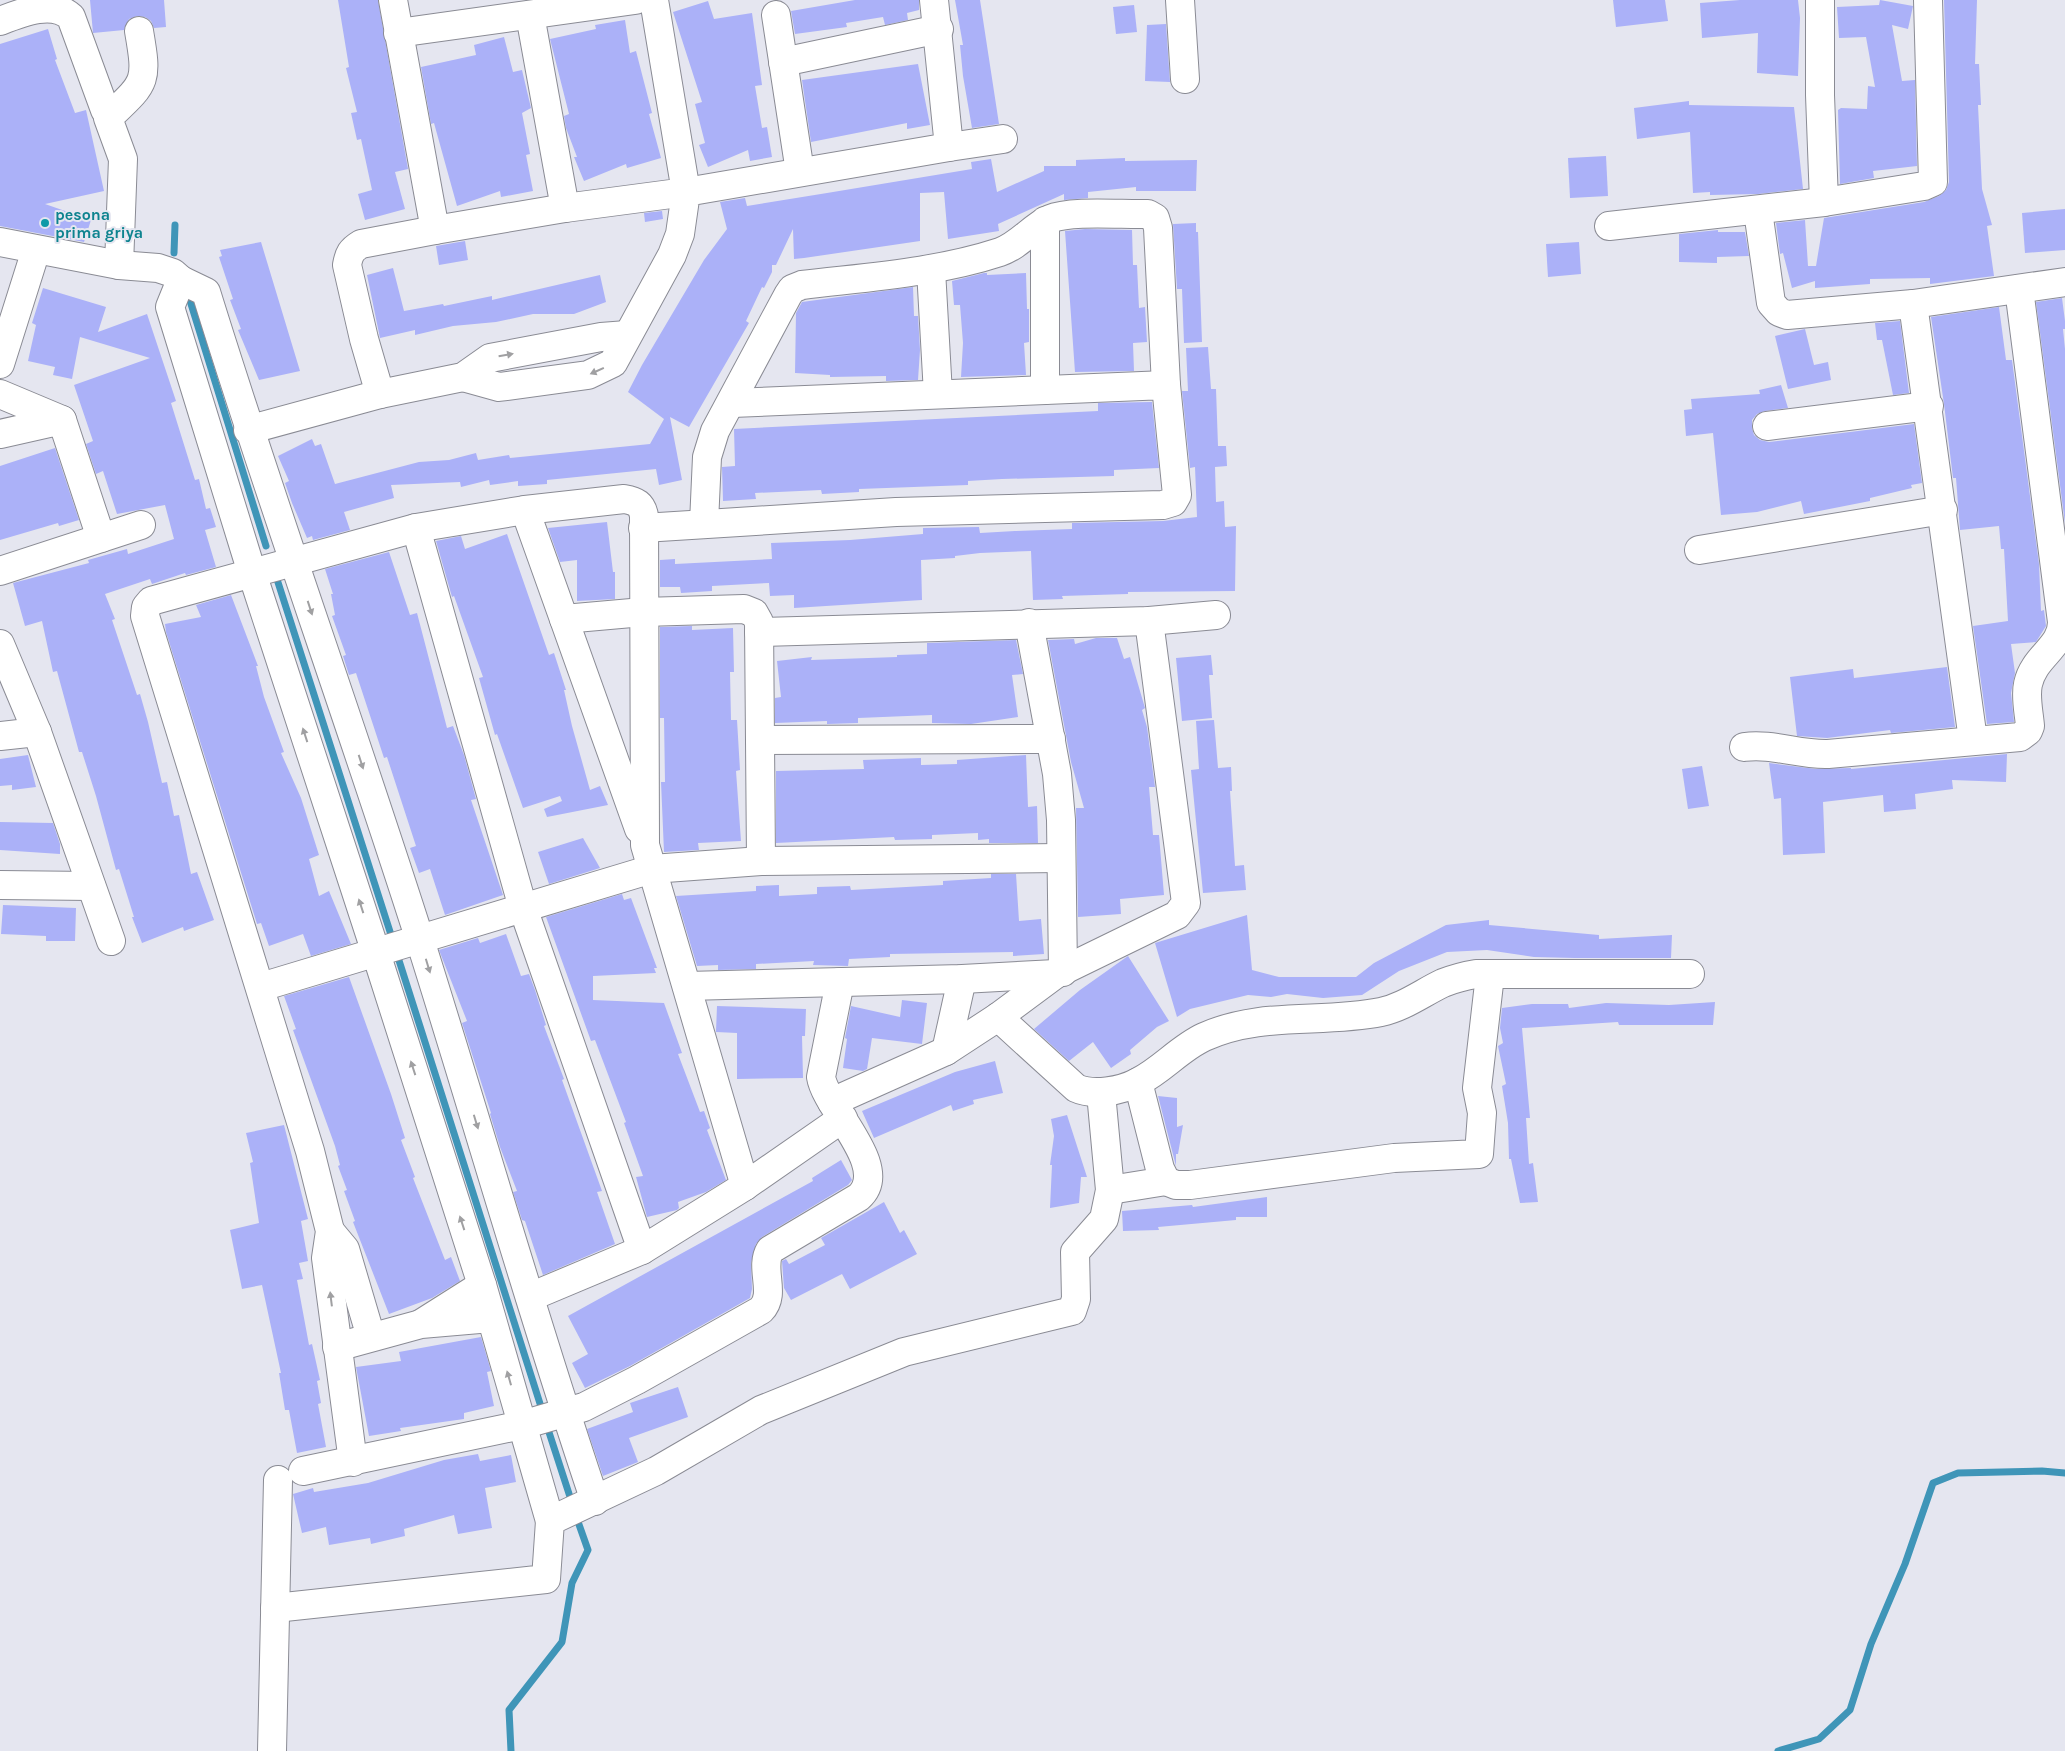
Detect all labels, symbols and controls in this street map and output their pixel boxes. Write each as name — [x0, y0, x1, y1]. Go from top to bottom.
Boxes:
place label: pesona prima griya — [55, 205, 143, 242]
marker: pesona prima griya — [39, 217, 51, 229]
one-way arrow — [498, 351, 513, 359]
one-way arrow — [590, 368, 604, 376]
one-way arrow — [306, 601, 314, 616]
one-way arrow — [301, 727, 309, 742]
one-way arrow — [357, 755, 365, 770]
one-way arrow — [357, 899, 364, 914]
one-way arrow — [424, 959, 432, 974]
one-way arrow — [408, 1060, 416, 1075]
one-way arrow — [472, 1114, 480, 1129]
one-way arrow — [457, 1215, 465, 1230]
one-way arrow — [327, 1290, 335, 1306]
one-way arrow — [504, 1371, 512, 1386]

